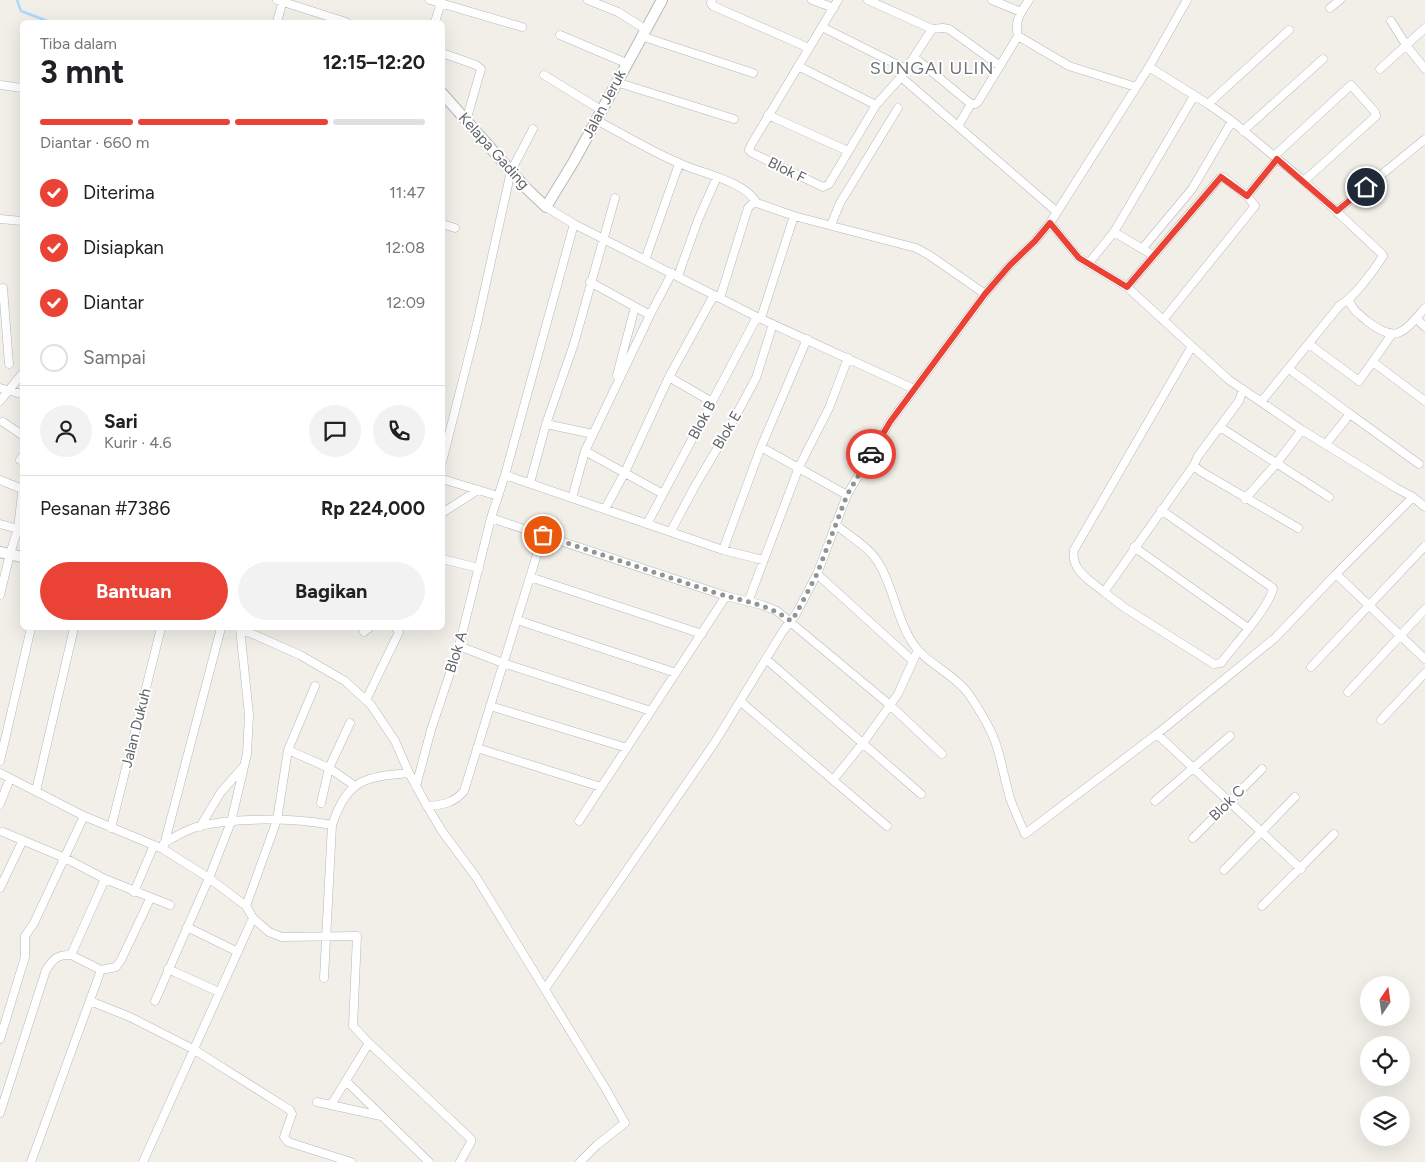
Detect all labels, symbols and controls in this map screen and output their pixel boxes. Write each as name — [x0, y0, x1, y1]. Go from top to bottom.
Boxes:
text: Tiba dalam — [40, 34, 117, 53]
text: 12:15–12:20 — [323, 51, 425, 74]
text: 3 mnt — [40, 53, 124, 91]
district label: SUNGAI ULIN — [870, 57, 994, 79]
street label: Jalan Jeruk — [578, 66, 630, 141]
street label: Kelapa Gading — [455, 109, 533, 193]
text: Diantar · 660 m — [40, 133, 149, 152]
street label: Blok F — [765, 153, 809, 187]
pin — [1345, 166, 1387, 208]
icon: home — [1352, 173, 1380, 201]
icon: check — [40, 179, 68, 207]
text: Diterima — [83, 181, 155, 204]
text: 11:47 — [389, 183, 425, 202]
icon: check — [40, 234, 68, 262]
text: Disiapkan — [83, 236, 164, 259]
text: 12:08 — [385, 238, 425, 257]
icon: check — [40, 289, 68, 317]
text: Diantar — [83, 291, 144, 314]
text: 12:09 — [386, 293, 425, 312]
text: Sampai — [83, 346, 146, 369]
street label: Blok B — [684, 398, 720, 442]
button: person — [40, 405, 92, 457]
button: chat — [309, 405, 361, 457]
button: phone — [373, 405, 425, 457]
street label: Blok E — [709, 408, 745, 452]
text: Sari — [104, 410, 138, 433]
courier — [846, 429, 896, 479]
text: Kurir · 4.6 — [104, 433, 171, 452]
icon: car — [857, 440, 885, 468]
text: Pesanan #7386 — [40, 497, 170, 520]
text: Rp 224,000 — [321, 497, 425, 520]
pin — [522, 514, 564, 556]
icon: bag — [529, 521, 557, 549]
button: Bantuan — [40, 562, 228, 620]
button: Bagikan — [238, 562, 425, 620]
street label: Blok A — [441, 629, 471, 675]
street label: Jalan Dukuh — [117, 686, 155, 770]
street label: Blok C — [1205, 781, 1249, 825]
north arrow — [1360, 976, 1410, 1026]
map controls — [1360, 976, 1410, 1146]
button: locate — [1360, 1036, 1410, 1086]
button: layers — [1360, 1096, 1410, 1146]

